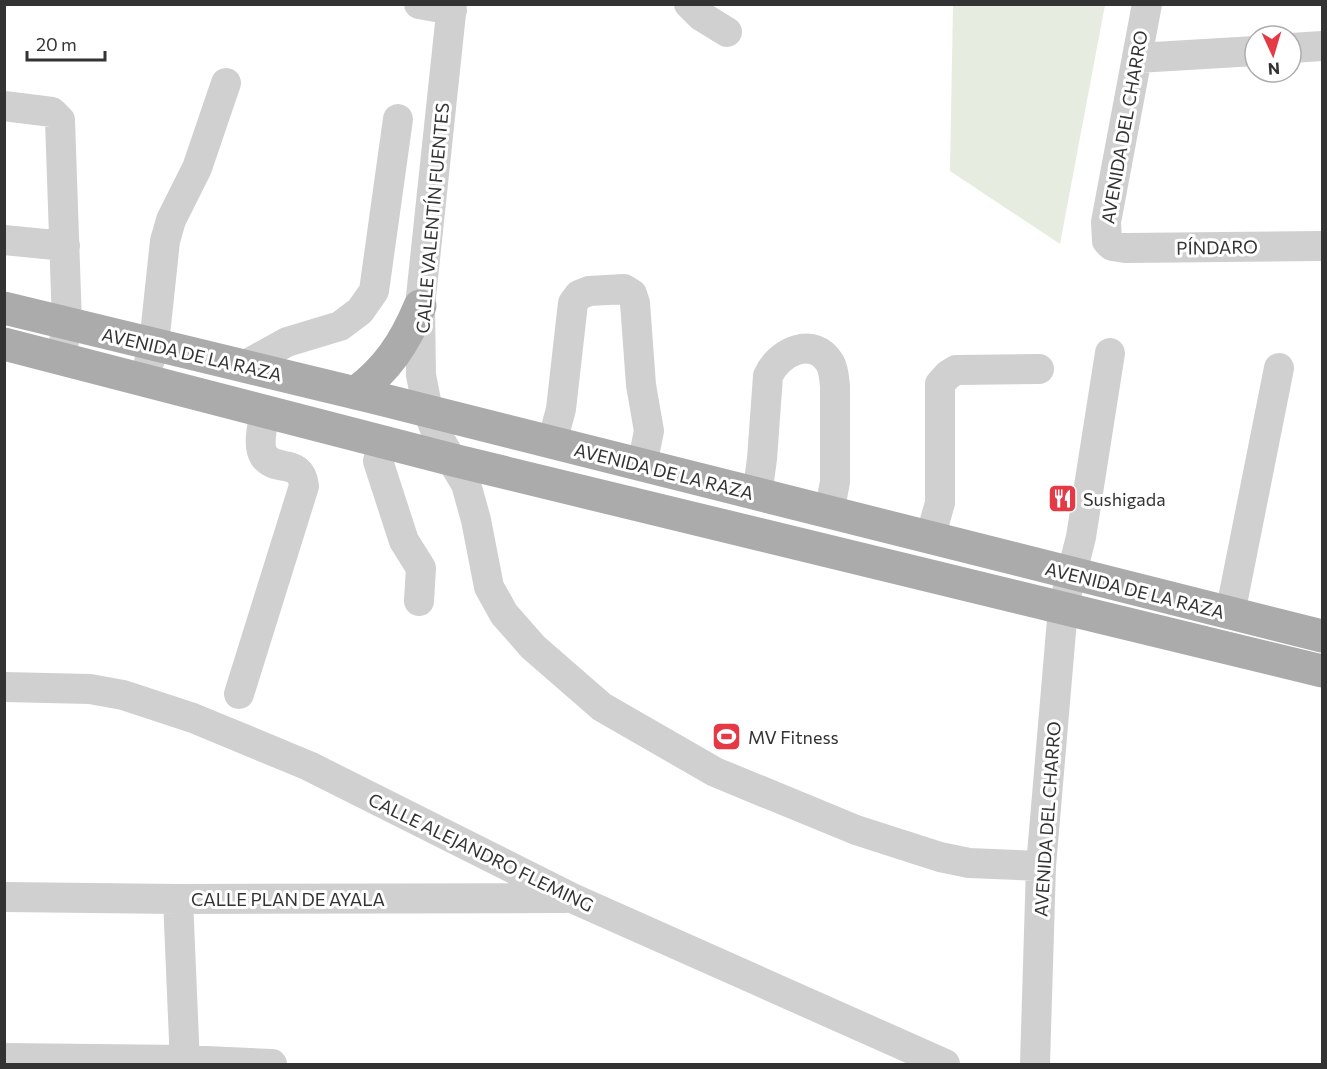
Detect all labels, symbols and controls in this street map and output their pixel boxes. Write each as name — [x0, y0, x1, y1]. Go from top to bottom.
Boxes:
scale bar — [27, 24, 105, 62]
north arrow — [1243, 24, 1303, 84]
street label: AVENIDA DEL CHARRO — [1096, 29, 1152, 225]
text: 20 m — [36, 33, 77, 55]
text: N — [1267, 60, 1281, 79]
street label: CALLE VALENTÍN FUENTES — [411, 102, 453, 334]
street label: PÍNDARO — [1176, 235, 1258, 259]
street label: AVENIDA DE LA RAZA — [100, 323, 284, 385]
street label: AVENIDA DE LA RAZA — [572, 438, 756, 504]
restaurant icon: Sushigada — [1046, 483, 1078, 515]
place label: Sushigada — [1083, 488, 1166, 510]
street label: AVENIDA DE LA RAZA — [1043, 557, 1227, 623]
sports icon: MV Fitness — [711, 721, 743, 753]
street label: AVENIDA DEL CHARRO — [1029, 721, 1065, 917]
place label: MV Fitness — [748, 726, 839, 748]
street label: CALLE ALEJANDRO FLEMING — [365, 788, 597, 916]
street label: CALLE PLAN DE AYALA — [191, 888, 385, 910]

